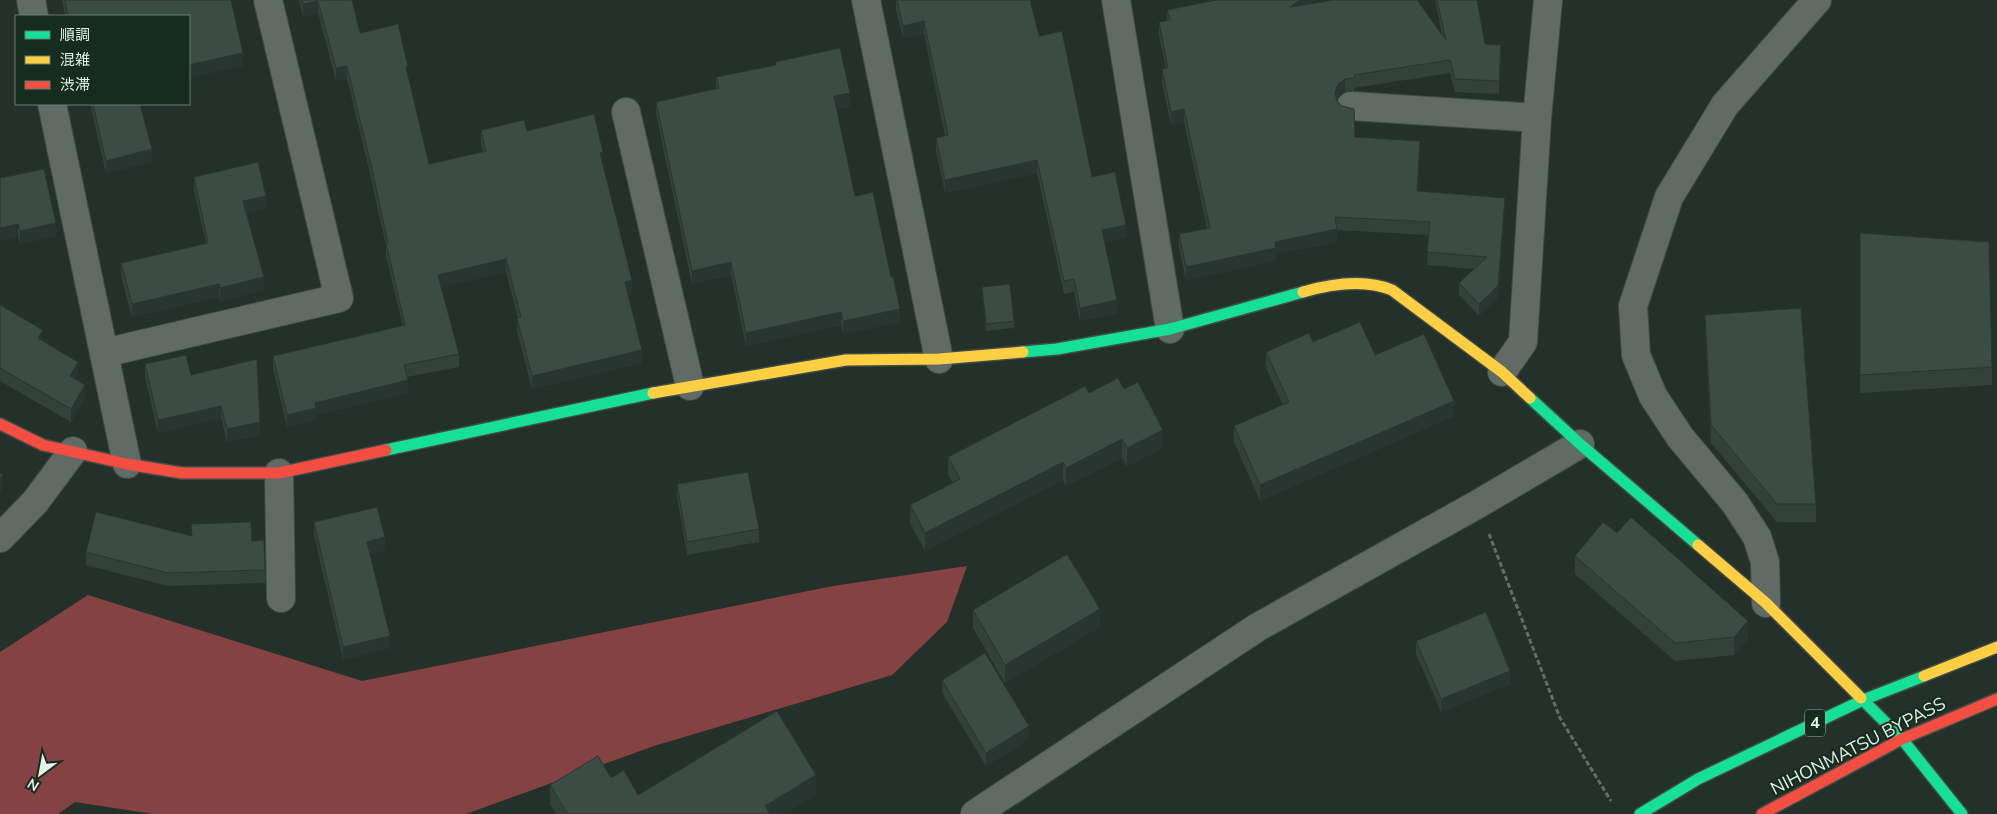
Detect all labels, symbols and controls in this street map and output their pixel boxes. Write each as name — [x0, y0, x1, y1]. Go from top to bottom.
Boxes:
legend — [15, 15, 190, 105]
text: 順調 — [60, 25, 90, 45]
text: 混雑 — [60, 50, 90, 70]
text: 渋滞 — [60, 75, 90, 95]
street label: NIHONMATSU BYPASS — [1766, 691, 1950, 801]
road number: 4 — [1805, 710, 1825, 736]
north arrow — [15, 749, 65, 799]
text: N — [24, 774, 43, 795]

